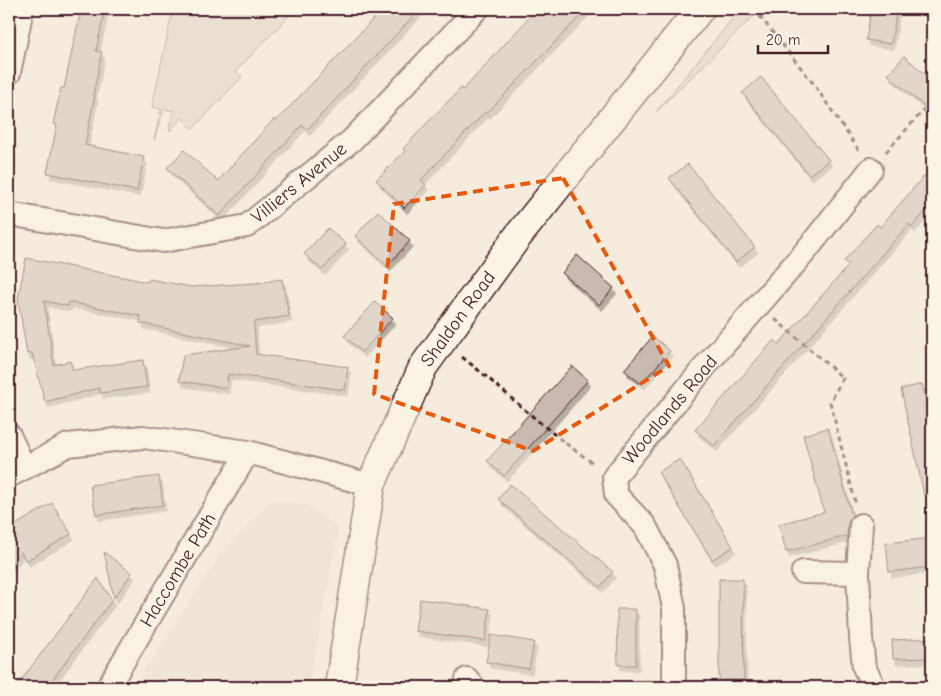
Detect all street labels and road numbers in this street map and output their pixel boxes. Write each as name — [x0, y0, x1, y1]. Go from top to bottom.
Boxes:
street label: Villiers Avenue — [247, 138, 351, 228]
street label: Shaldon Road — [416, 267, 500, 371]
street label: Woodlands Road — [618, 351, 722, 469]
street label: Haccombe Path — [135, 509, 221, 631]

